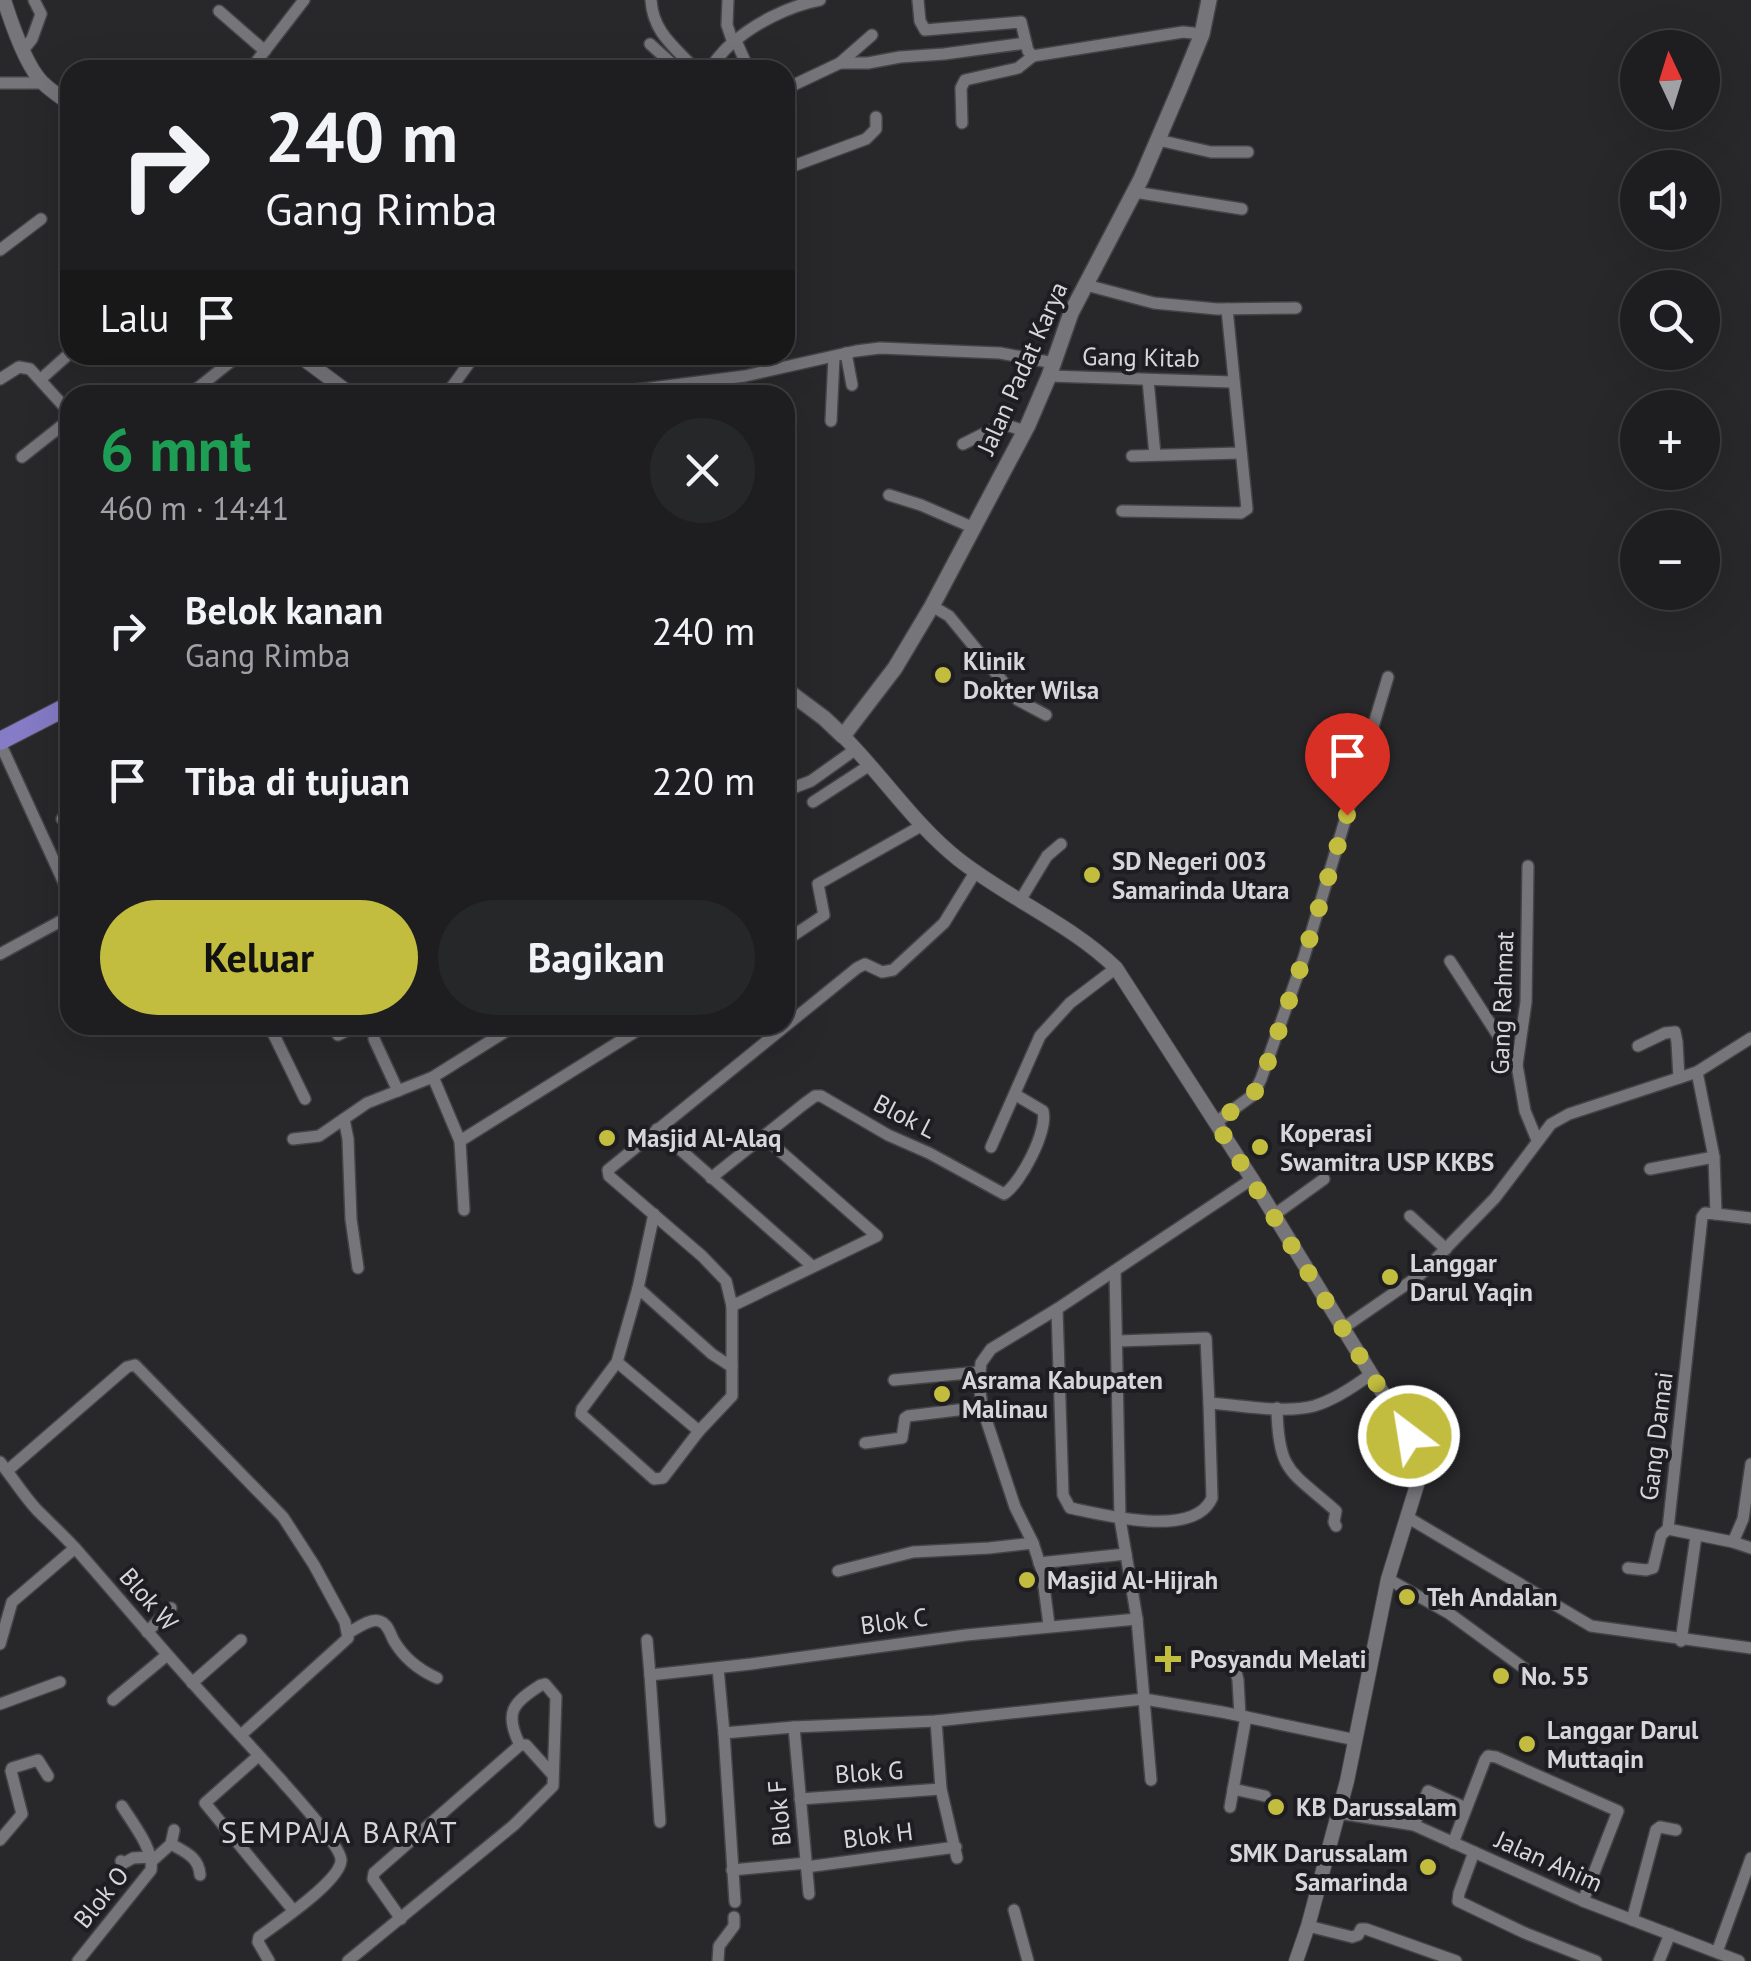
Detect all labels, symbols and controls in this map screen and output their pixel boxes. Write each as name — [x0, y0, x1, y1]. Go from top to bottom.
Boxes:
north arrow — [1620, 30, 1720, 130]
map controls — [1620, 30, 1720, 610]
text: 240 m — [265, 91, 458, 181]
icon: right — [100, 100, 230, 230]
button: sound — [1620, 150, 1720, 250]
text: Gang Rimba — [265, 179, 498, 237]
button: search — [1620, 270, 1720, 370]
street label: Jalan Padat Karya — [969, 277, 1074, 460]
icon: arrive — [189, 290, 244, 345]
text: Lalu — [100, 293, 169, 342]
street label: Gang Kitab — [1082, 340, 1200, 374]
button: + — [1620, 390, 1720, 490]
text: 6 mnt — [100, 410, 251, 488]
button: close — [650, 418, 755, 523]
text: 460 m · 14:41 — [100, 487, 289, 529]
button: − — [1620, 510, 1720, 610]
text: Belok kanan — [185, 585, 383, 634]
icon: right — [100, 603, 155, 658]
text: 240 m — [652, 606, 755, 655]
text: Gang Rimba — [185, 634, 350, 676]
place label: Klinik Dokter Wilsa — [963, 645, 1099, 706]
marker: Klinik Dokter Wilsa — [932, 664, 954, 686]
pin — [1305, 713, 1390, 816]
icon: arrive — [1320, 728, 1375, 783]
icon: arrive — [100, 753, 155, 808]
text: Tiba di tujuan — [185, 756, 410, 805]
text: 220 m — [652, 756, 755, 805]
place label: SD Negeri 003 Samarinda Utara — [1112, 845, 1289, 906]
marker: SD Negeri 003 Samarinda Utara — [1081, 864, 1103, 886]
button: Keluar — [100, 900, 418, 1015]
button: Bagikan — [438, 900, 755, 1015]
street label: Gang Rahmat — [1484, 930, 1521, 1075]
street label: Blok L — [868, 1087, 942, 1145]
place label: Koperasi Swamitra USP KKBS — [1280, 1117, 1494, 1178]
place label: Masjid Al-Alaq — [627, 1122, 781, 1154]
marker: Masjid Al-Alaq — [596, 1127, 618, 1149]
marker: Koperasi Swamitra USP KKBS — [1249, 1136, 1271, 1158]
place label: Langgar Darul Yaqin — [1410, 1247, 1533, 1308]
marker: Langgar Darul Yaqin — [1379, 1266, 1401, 1288]
place label: Asrama Kabupaten Malinau — [962, 1364, 1163, 1425]
street label: Gang Damai — [1632, 1370, 1680, 1502]
marker: Asrama Kabupaten Malinau — [931, 1383, 953, 1405]
position arrow — [1357, 1384, 1461, 1488]
street label: Blok W — [113, 1561, 185, 1637]
place label: Masjid Al-Hijrah — [1047, 1564, 1218, 1596]
marker: Masjid Al-Hijrah — [1016, 1569, 1038, 1591]
place label: Teh Andalan — [1427, 1581, 1558, 1613]
marker: Teh Andalan — [1396, 1586, 1418, 1608]
street label: Blok C — [858, 1600, 930, 1642]
place label: Posyandu Melati — [1190, 1643, 1367, 1675]
marker: Posyandu Melati — [1155, 1646, 1181, 1672]
place label: No. 55 — [1521, 1660, 1590, 1692]
marker: No. 55 — [1490, 1665, 1512, 1687]
place label: Langgar Darul Muttaqin — [1547, 1714, 1699, 1775]
marker: Langgar Darul Muttaqin — [1516, 1733, 1538, 1755]
street label: Blok G — [834, 1754, 904, 1790]
street label: Blok F — [760, 1779, 798, 1847]
place label: KB Darussalam — [1296, 1791, 1457, 1823]
marker: KB Darussalam — [1265, 1796, 1287, 1818]
district label: SEMPAJA BARAT — [221, 1812, 459, 1851]
street label: Blok H — [841, 1815, 915, 1855]
street label: Jalan Ahim — [1489, 1823, 1608, 1899]
place label: SMK Darussalam Samarinda — [1229, 1837, 1408, 1898]
marker: SMK Darussalam Samarinda — [1417, 1856, 1439, 1878]
street label: Blok O — [66, 1860, 136, 1934]

